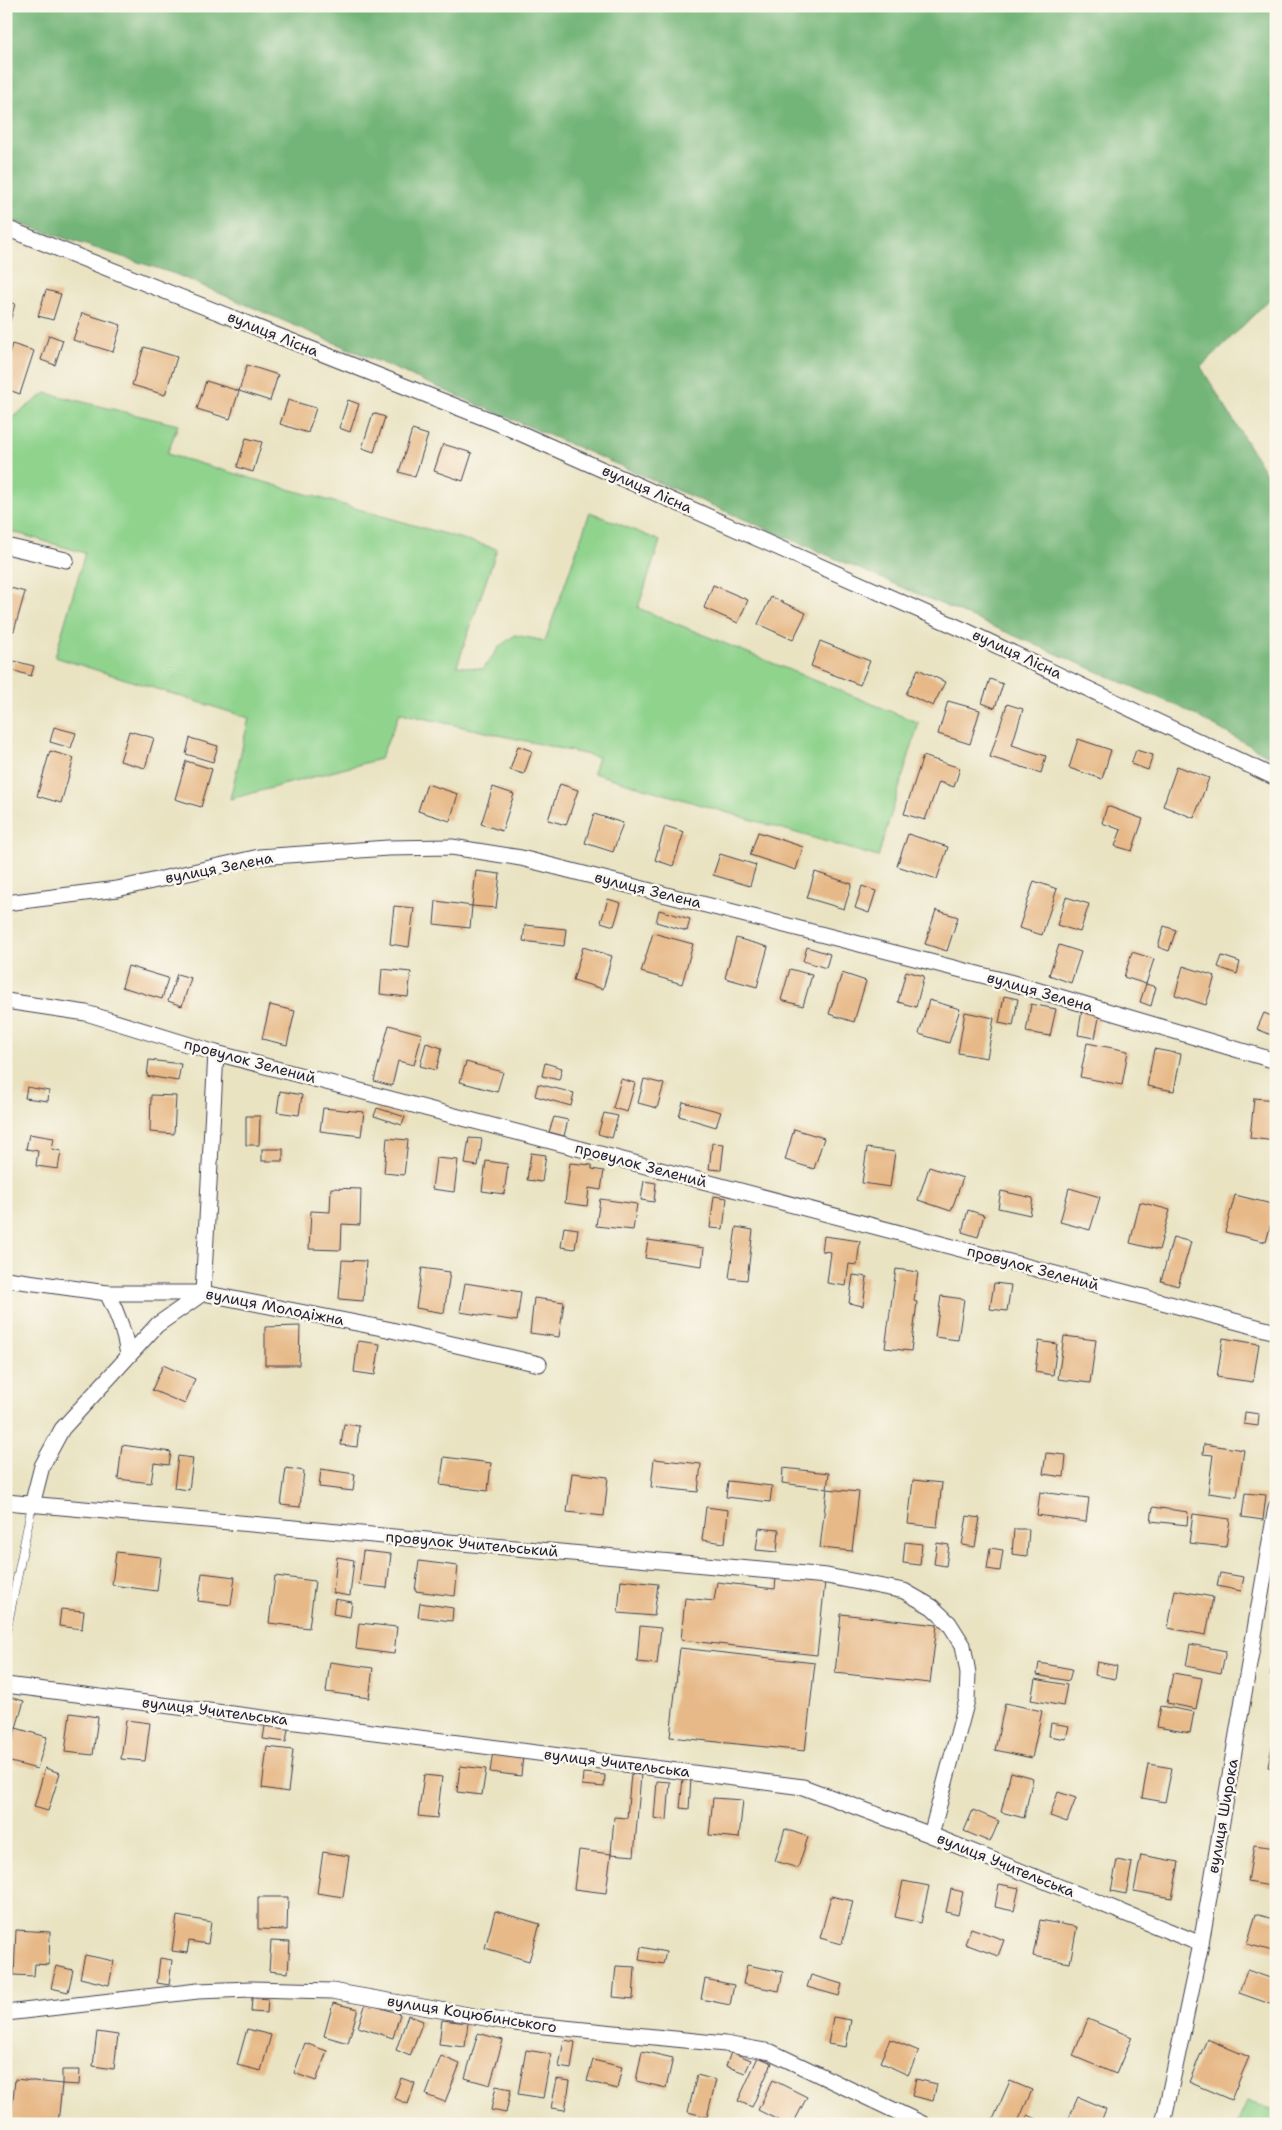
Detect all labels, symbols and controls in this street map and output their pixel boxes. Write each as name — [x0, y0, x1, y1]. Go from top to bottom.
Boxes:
street label: вулиця Лісна — [225, 307, 322, 362]
street label: вулиця Лісна — [599, 460, 696, 518]
street label: вулиця Лісна — [969, 625, 1066, 684]
street label: вулиця Зелена — [163, 848, 275, 888]
street label: вулиця Зелена — [592, 867, 704, 913]
street label: вулиця Зелена — [985, 967, 1096, 1017]
street label: провулок Зелений — [182, 1034, 318, 1088]
street label: провулок Зелений — [573, 1138, 709, 1192]
street label: провулок Зелений — [965, 1241, 1101, 1295]
street label: вулиця Молодіжна — [204, 1284, 347, 1330]
street label: провулок Учительський — [385, 1526, 559, 1562]
street label: вулиця Учительська — [141, 1692, 290, 1730]
street label: вулиця Учительська — [543, 1744, 692, 1782]
street label: вулиця Широка — [1203, 1757, 1243, 1875]
street label: вулиця Учительська — [934, 1828, 1079, 1902]
street label: вулиця Коцюбинського — [386, 1991, 558, 2037]

